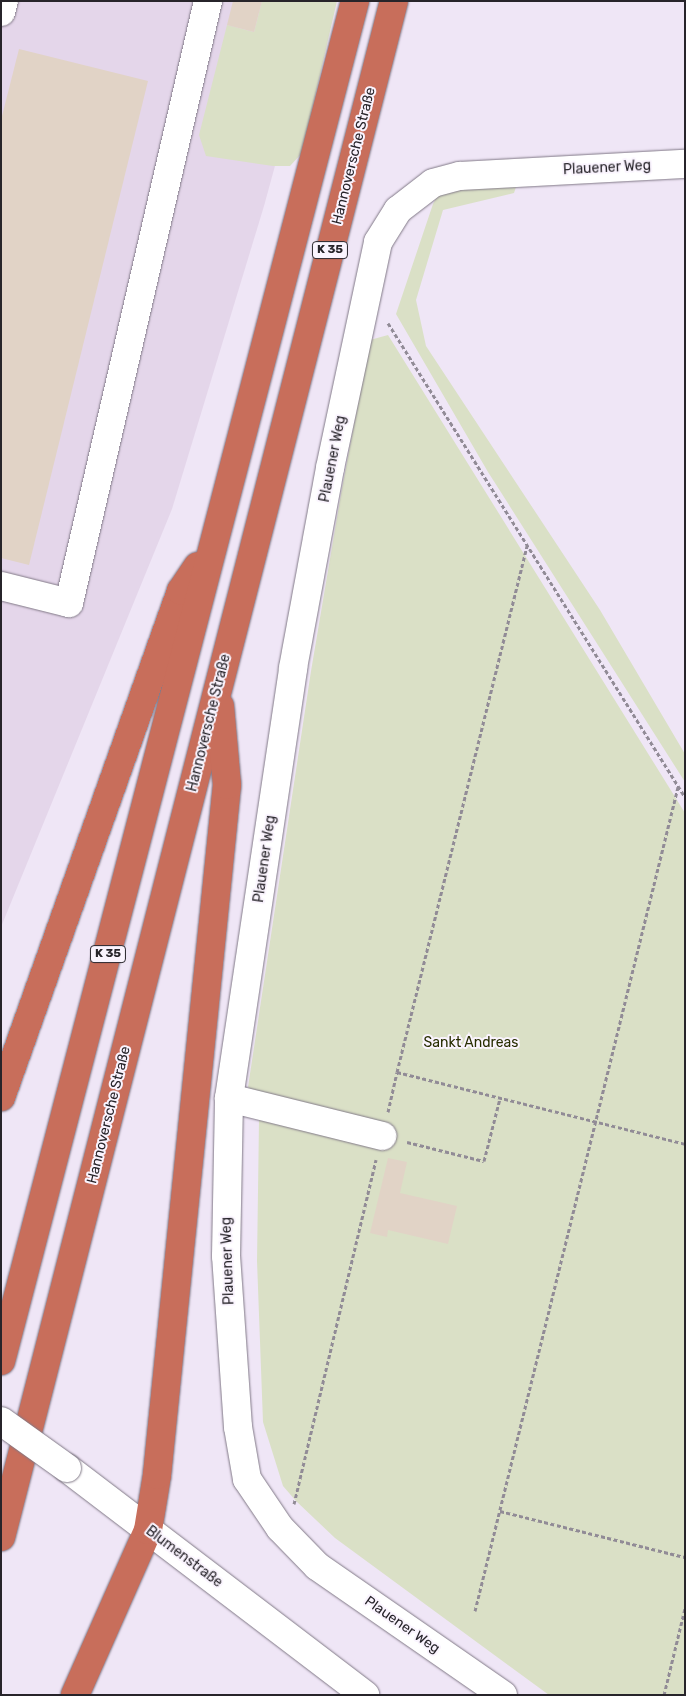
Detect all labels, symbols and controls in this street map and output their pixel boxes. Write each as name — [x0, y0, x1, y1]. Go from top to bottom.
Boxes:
street label: Hannoversche Straße — [329, 86, 379, 226]
street label: Plauener Weg — [562, 157, 652, 179]
road number: K 35 — [311, 240, 349, 260]
street label: Plauener Weg — [316, 414, 350, 504]
street label: Hannoversche Straße — [184, 653, 234, 793]
street label: Plauener Weg — [251, 814, 279, 904]
road number: K 35 — [89, 944, 127, 964]
park label: Sankt Andreas — [423, 1035, 519, 1051]
street label: Hannoversche Straße — [84, 1045, 134, 1185]
street label: Plauener Weg — [218, 1216, 238, 1306]
street label: Blumenstraße — [142, 1523, 226, 1591]
street label: Plauener Weg — [361, 1593, 443, 1657]

